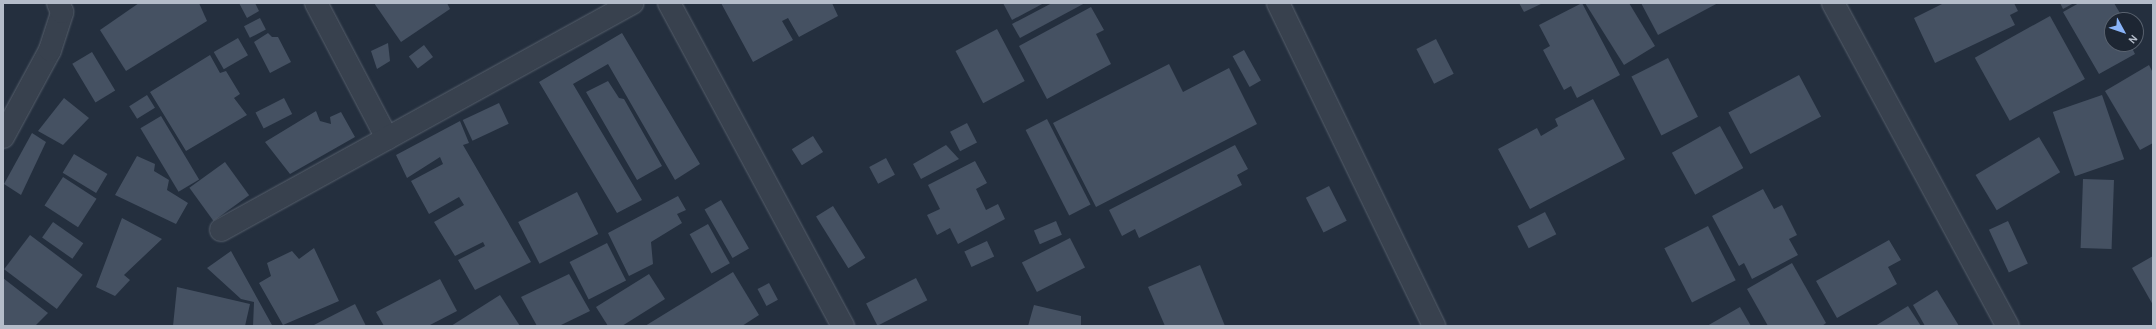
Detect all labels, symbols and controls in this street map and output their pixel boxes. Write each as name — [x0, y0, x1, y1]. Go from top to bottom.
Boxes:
north arrow — [2104, 12, 2144, 52]
text: N — [2125, 32, 2140, 47]

